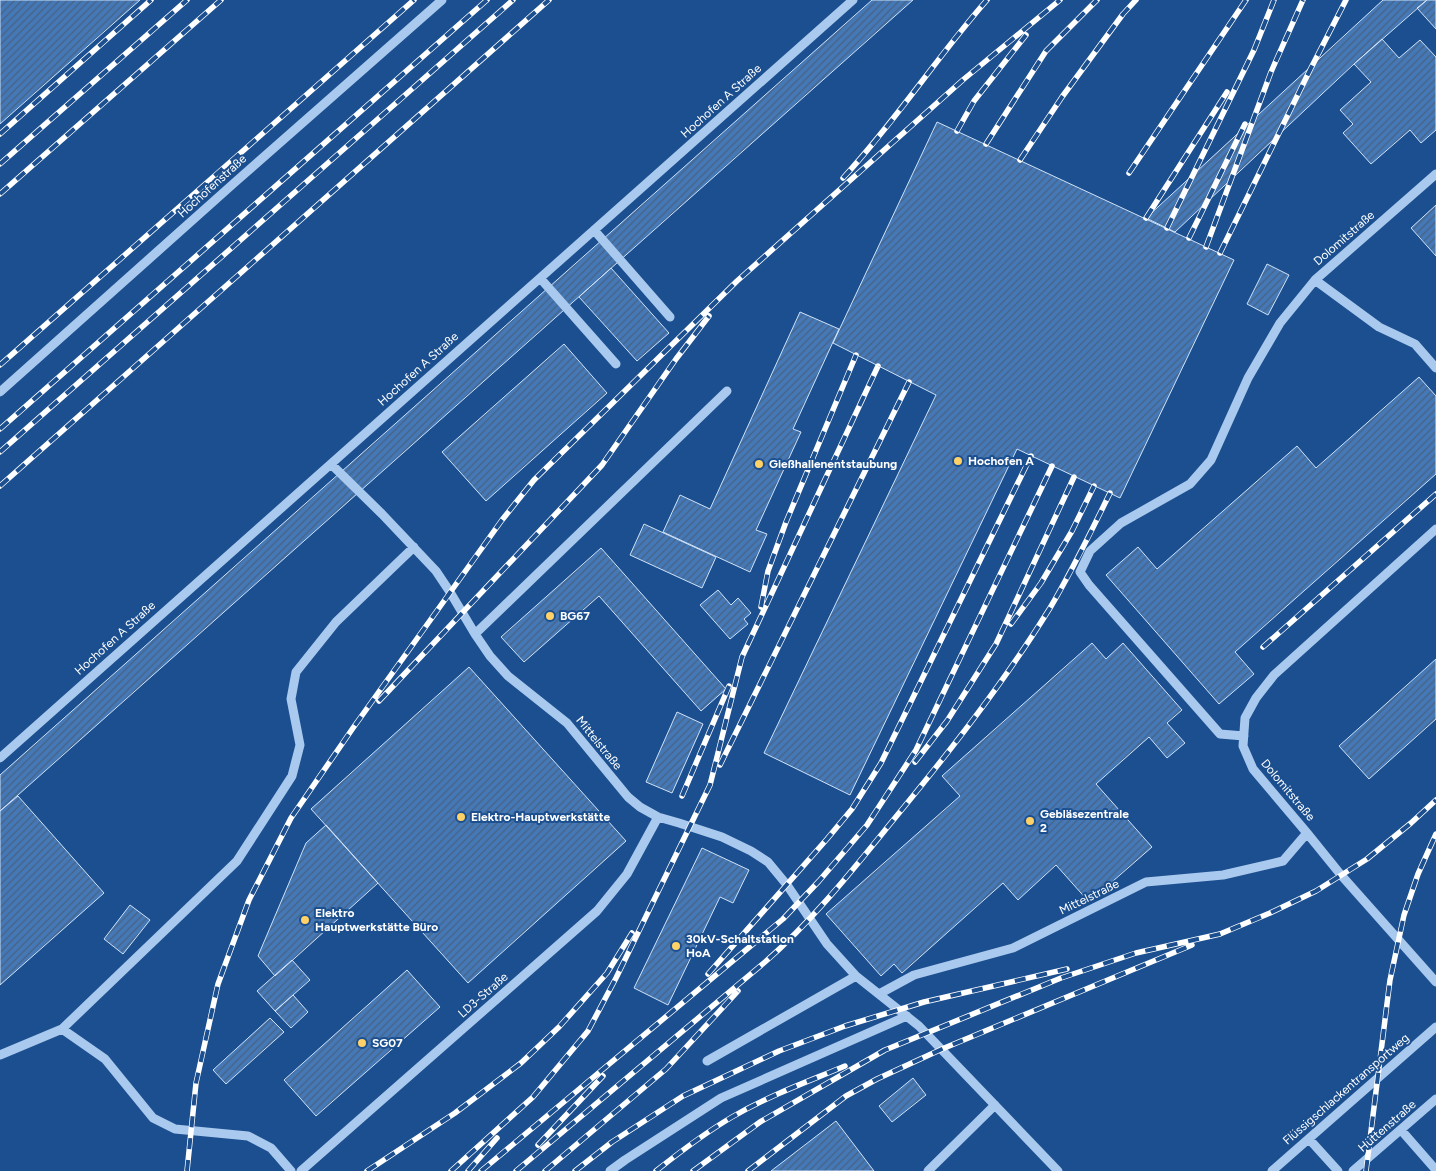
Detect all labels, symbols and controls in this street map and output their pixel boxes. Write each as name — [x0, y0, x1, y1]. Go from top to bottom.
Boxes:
street label: Hochofen A Straße — [678, 61, 764, 141]
street label: Hochofenstraße — [175, 151, 249, 220]
street label: Dolomitstraße — [1311, 208, 1378, 268]
street label: Hochofen A Straße — [375, 329, 461, 409]
place label: Hochofen A — [968, 454, 1034, 468]
marker: Hochofen A — [952, 455, 964, 467]
place label: Gießhallenentstaubung — [769, 457, 897, 471]
marker: Gießhallenentstaubung — [753, 458, 765, 470]
street label: Hochofen A Straße — [72, 598, 158, 678]
place label: BG67 — [560, 609, 590, 623]
marker: BG67 — [544, 610, 556, 622]
street label: Mittelstraße — [573, 713, 625, 773]
street label: Dolomitstraße — [1258, 756, 1318, 824]
place label: Gebläsezentrale 2 — [1040, 807, 1129, 835]
place label: Elektro-Hauptwerkstätte — [471, 810, 610, 824]
marker: Elektro-Hauptwerkstätte — [455, 811, 467, 823]
marker: Gebläsezentrale 2 — [1024, 815, 1036, 827]
street label: Mittelstraße — [1057, 876, 1122, 917]
place label: Elektro Hauptwerkstätte Büro — [315, 906, 438, 934]
marker: Elektro Hauptwerkstätte Büro — [299, 914, 311, 926]
place label: 30kV-Schaltstation HoA — [686, 932, 794, 960]
marker: 30kV-Schaltstation HoA — [670, 940, 682, 952]
street label: LD3-Straße — [455, 969, 511, 1020]
street label: Flüssigschlackentransportweg — [1280, 1030, 1412, 1148]
place label: SG07 — [372, 1036, 403, 1050]
marker: SG07 — [356, 1037, 368, 1049]
street label: Hüttenstraße — [1355, 1097, 1419, 1155]

